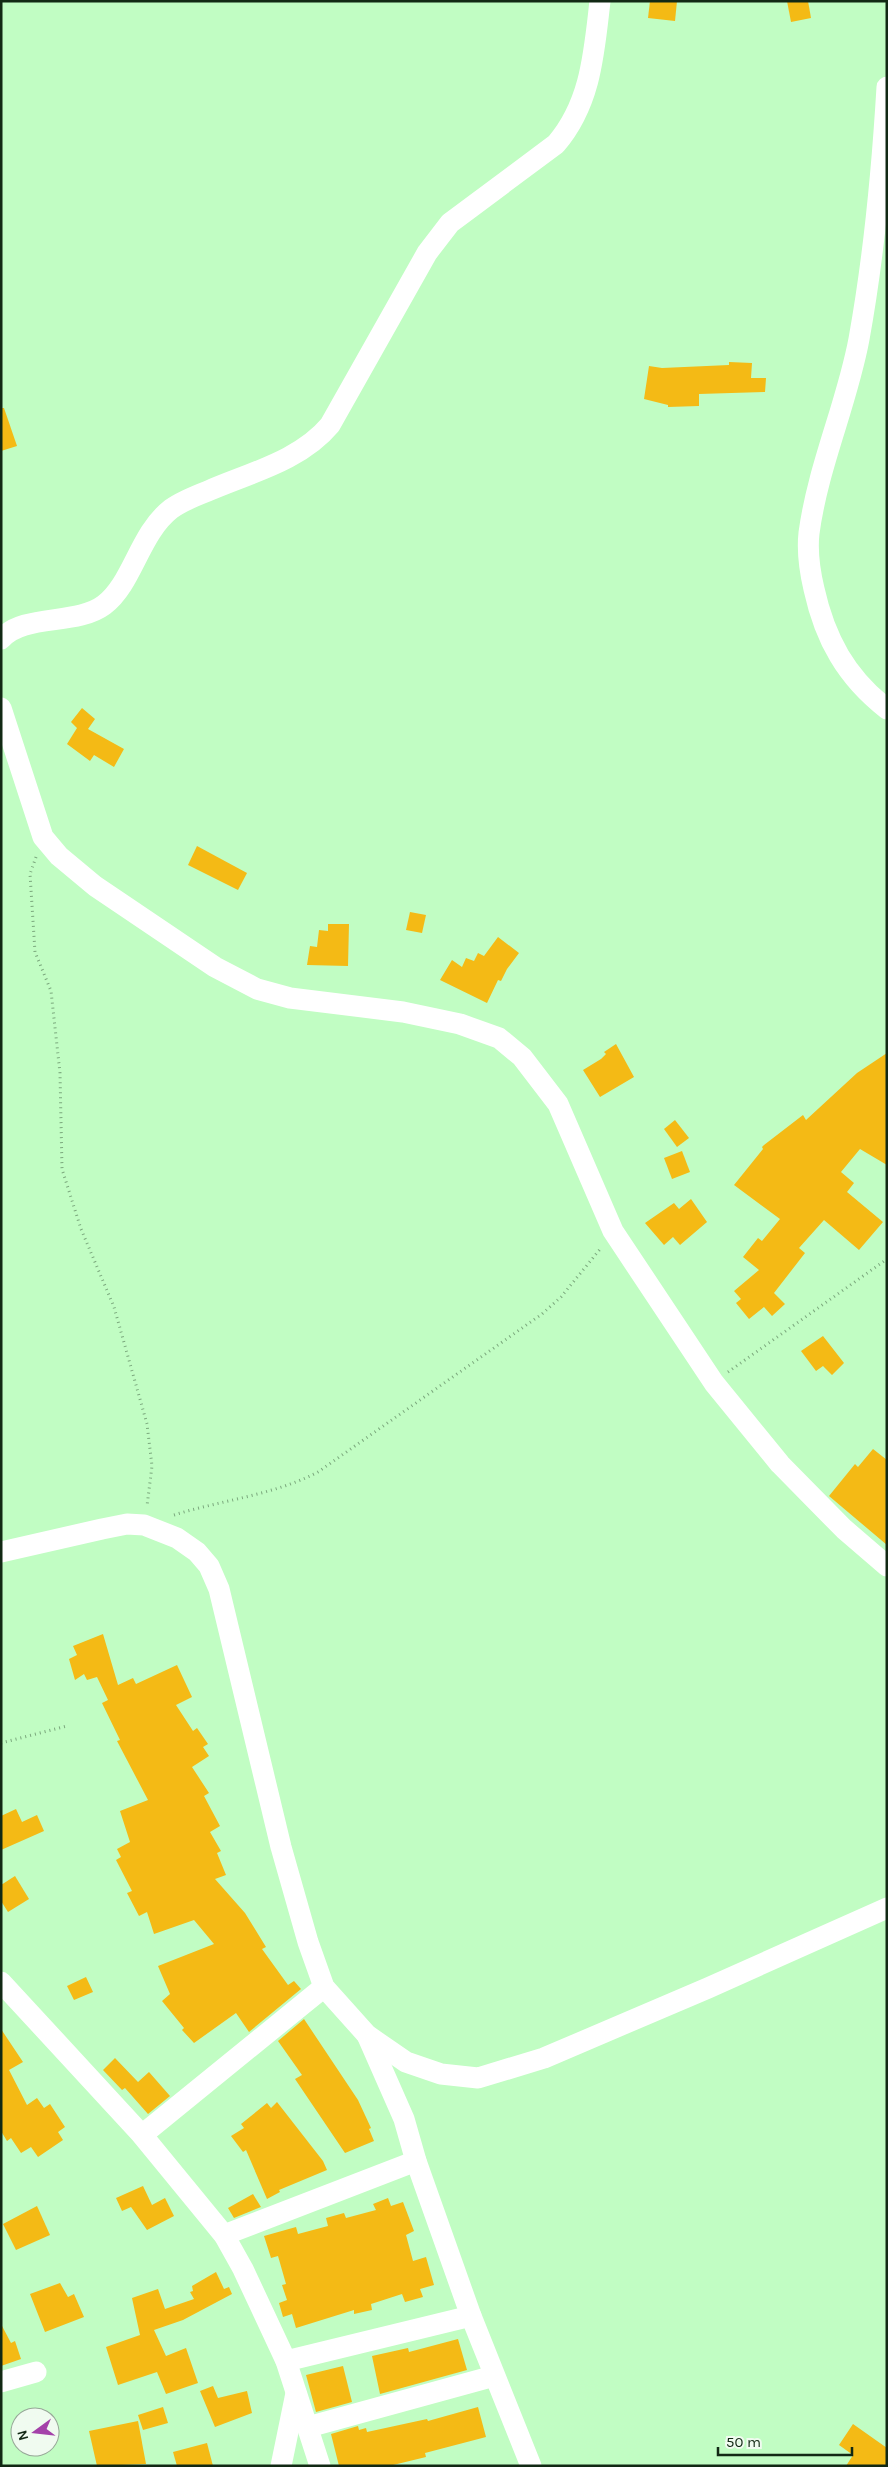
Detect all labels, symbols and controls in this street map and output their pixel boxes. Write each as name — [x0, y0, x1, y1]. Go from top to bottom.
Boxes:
north arrow — [10, 2407, 60, 2457]
scale bar — [718, 2424, 852, 2456]
text: N — [13, 2428, 32, 2442]
text: 50 m — [726, 2433, 761, 2451]

